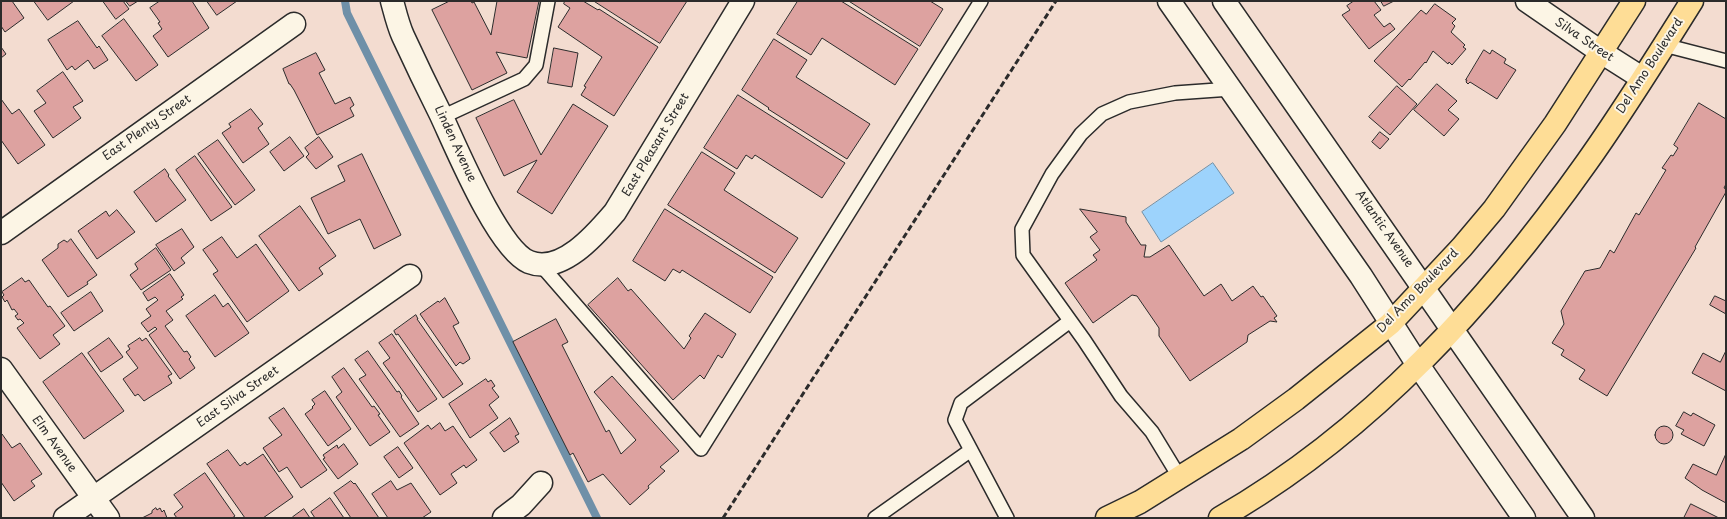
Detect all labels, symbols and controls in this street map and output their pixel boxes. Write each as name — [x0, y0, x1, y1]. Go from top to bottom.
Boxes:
street label: Silva Street — [1552, 15, 1616, 65]
street label: Del Amo Boulevard — [1614, 16, 1686, 116]
street label: East Pleasant Street — [619, 91, 693, 199]
street label: East Plenty Street — [100, 92, 194, 164]
street label: Linden Avenue — [431, 104, 479, 184]
street label: Atlantic Avenue — [1352, 188, 1416, 270]
street label: Del Amo Boulevard — [1374, 246, 1462, 336]
street label: East Silva Street — [194, 363, 282, 431]
street label: Elm Avenue — [29, 413, 79, 475]

